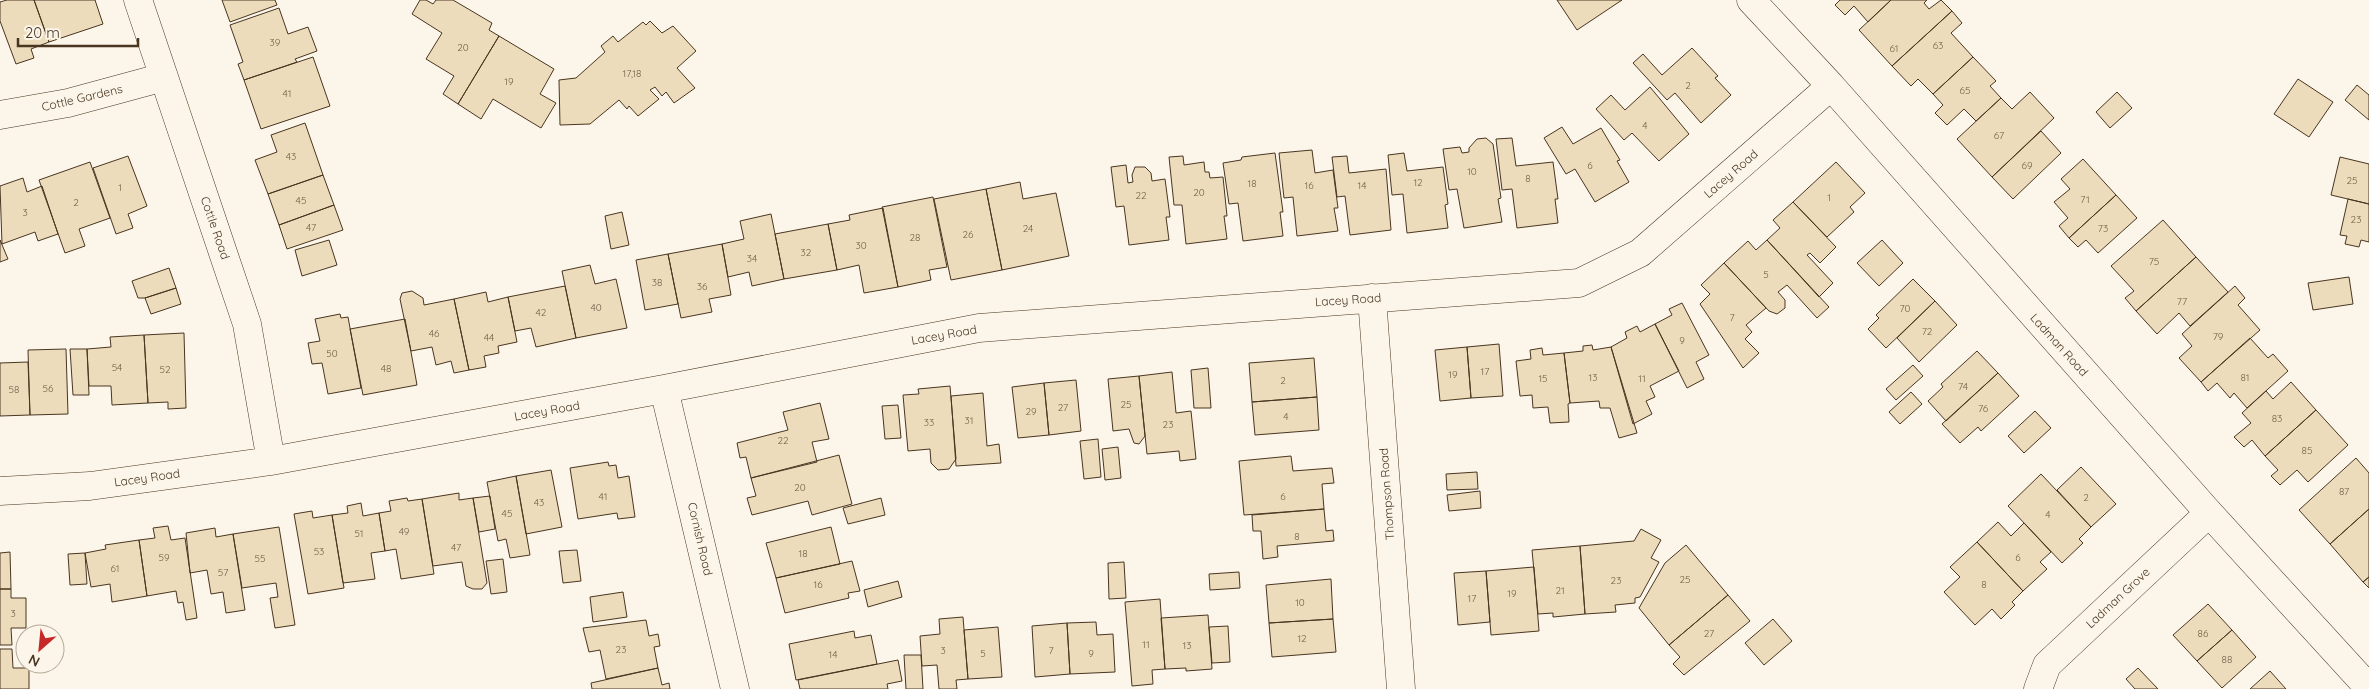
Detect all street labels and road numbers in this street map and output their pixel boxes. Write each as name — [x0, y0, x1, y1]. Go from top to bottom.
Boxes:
street label: Cottle Gardens — [40, 81, 124, 114]
street label: Lacey Road — [1701, 146, 1761, 201]
street label: Cottle Road — [198, 194, 233, 261]
street label: Lacey Road — [1314, 290, 1382, 309]
street label: Ladman Road — [2027, 310, 2091, 379]
street label: Lacey Road — [910, 321, 978, 348]
street label: Lacey Road — [513, 397, 581, 424]
street label: Thompson Road — [1376, 447, 1397, 541]
street label: Lacey Road — [113, 465, 181, 490]
street label: Cornish Road — [685, 501, 716, 577]
street label: Ladman Grove — [2082, 564, 2153, 631]

